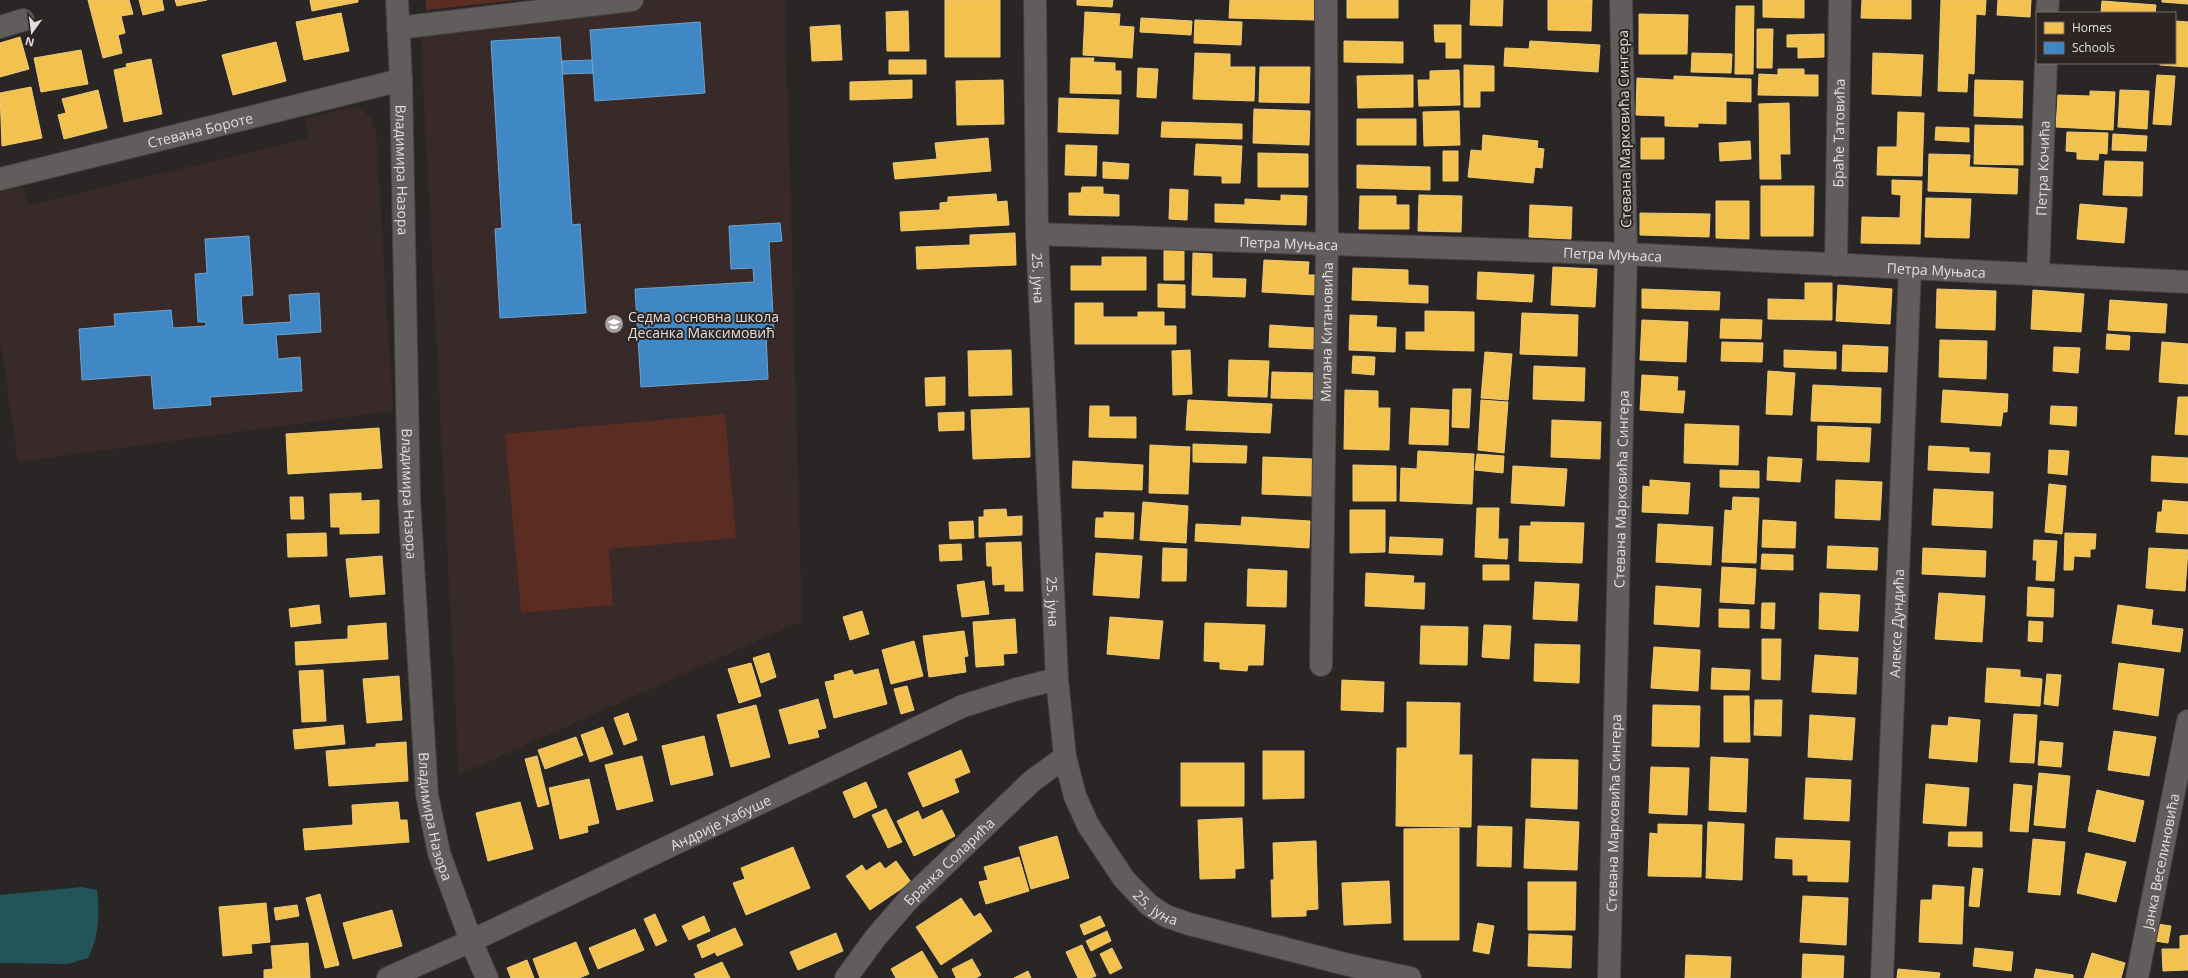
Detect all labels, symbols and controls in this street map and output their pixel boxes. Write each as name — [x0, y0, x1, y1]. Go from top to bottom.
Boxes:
north arrow — [12, 12, 52, 52]
legend — [2036, 12, 2176, 64]
text: Homes — [2072, 19, 2112, 36]
street label: Стевана Марковића Сингера — [1613, 30, 1635, 228]
text: N — [23, 34, 36, 51]
text: Schools — [2072, 39, 2115, 56]
street label: Браће Татовића — [1828, 78, 1848, 188]
street label: Владимира Назора — [392, 104, 413, 235]
street label: Стевана Бороте — [145, 107, 255, 152]
street label: Петра Кочића — [2031, 120, 2053, 216]
street label: Петра Муњаса — [1239, 231, 1339, 254]
street label: Петра Муњаса — [1563, 242, 1663, 265]
street label: 25. јуна — [1028, 252, 1050, 304]
street label: Петра Муњаса — [1886, 258, 1986, 281]
street label: Милана Китановића — [1315, 262, 1336, 402]
place label: Седма основна школа Десанка Максимовић — [628, 307, 779, 342]
school or university icon: Седма основна школа Десанка Максимовић — [603, 313, 625, 335]
street label: Стевана Марковића Сингера — [1609, 390, 1632, 588]
street label: Владимира Назора — [398, 428, 422, 560]
street label: Алексе Дундића — [1884, 568, 1908, 678]
street label: 25. јуна — [1043, 576, 1064, 627]
street label: Стевана Марковића Сингера — [1601, 714, 1625, 912]
street label: Владимира Назора — [415, 751, 458, 883]
street label: Андрије Хабуше — [666, 790, 774, 854]
street label: Јанка Веселиновића — [2137, 792, 2183, 933]
street label: Бранка Соларића — [899, 813, 998, 909]
street label: 25. јуна — [1130, 885, 1181, 929]

